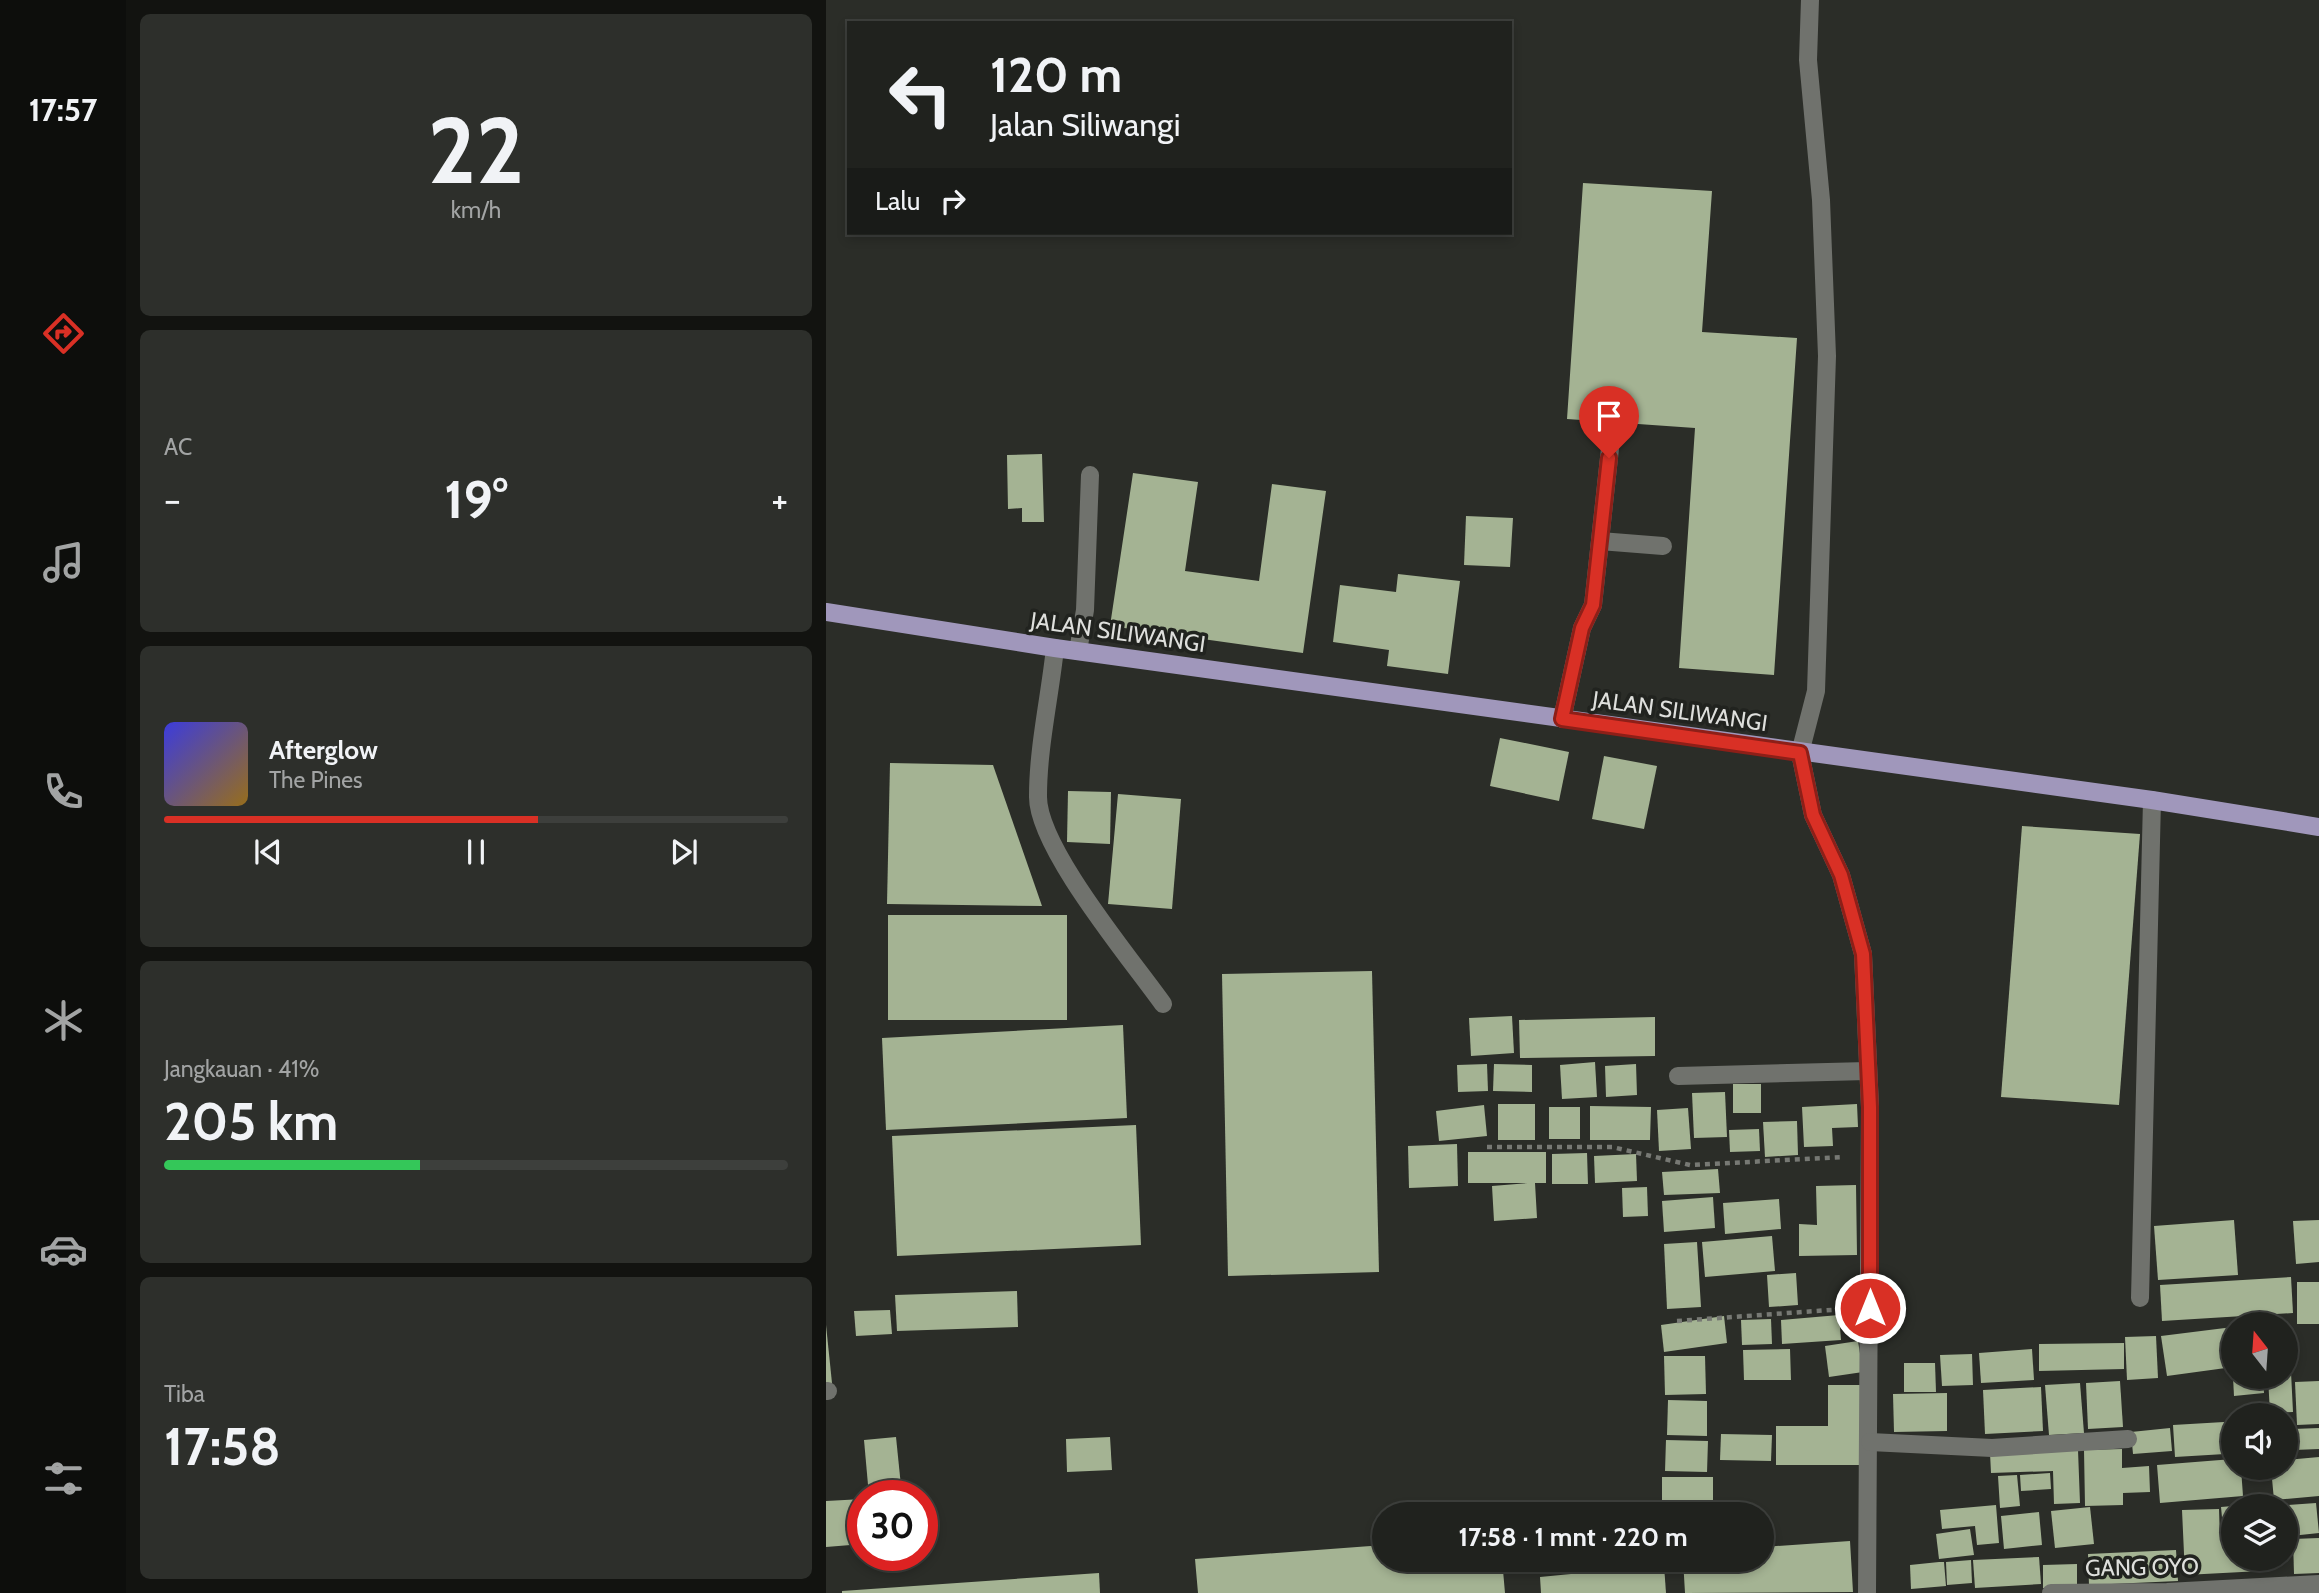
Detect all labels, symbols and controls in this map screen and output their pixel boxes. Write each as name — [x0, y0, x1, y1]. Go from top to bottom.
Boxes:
text: 120 m — [990, 45, 1122, 104]
icon: left — [875, 49, 966, 140]
text: 17:57 — [29, 90, 97, 129]
text: 22 — [428, 95, 524, 206]
text: Jalan Siliwangi — [990, 105, 1180, 144]
icon: right — [934, 182, 972, 220]
text: Lalu — [875, 185, 920, 217]
text: km/h — [451, 196, 501, 224]
icon: directions — [39, 309, 88, 358]
pin — [1579, 386, 1639, 458]
icon: arrive — [1590, 397, 1628, 435]
text: AC — [164, 433, 192, 461]
text: 19° — [444, 468, 508, 531]
text: − — [164, 476, 181, 523]
text: + — [771, 476, 788, 523]
icon: music — [39, 538, 88, 587]
street label: JALAN SILIWANGI — [1028, 606, 1207, 658]
street label: JALAN SILIWANGI — [1590, 685, 1769, 737]
text: Afterglow — [269, 734, 378, 766]
text: The Pines — [269, 766, 363, 794]
icon: phone — [39, 767, 88, 816]
icon: previous — [249, 833, 287, 871]
icon: pause — [457, 833, 495, 871]
icon: next — [665, 833, 703, 871]
icon: climate — [39, 996, 88, 1045]
text: Jangkauan · 41% — [164, 1055, 319, 1083]
text: 205 km — [164, 1090, 338, 1153]
icon: car — [39, 1225, 88, 1274]
position arrow — [1833, 1271, 1907, 1345]
north arrow — [2221, 1312, 2298, 1390]
map controls — [2221, 1312, 2298, 1571]
text: Tiba — [164, 1380, 205, 1408]
button: sound — [2221, 1403, 2298, 1480]
text: 17:58 — [164, 1415, 281, 1478]
icon: filters — [39, 1454, 88, 1503]
speed limit sign: 30 — [847, 1480, 938, 1571]
button: layers — [2221, 1494, 2298, 1571]
text: 17:58 · 1 mnt · 220 m — [1458, 1521, 1688, 1553]
street label: GANG OYO — [2085, 1552, 2199, 1582]

